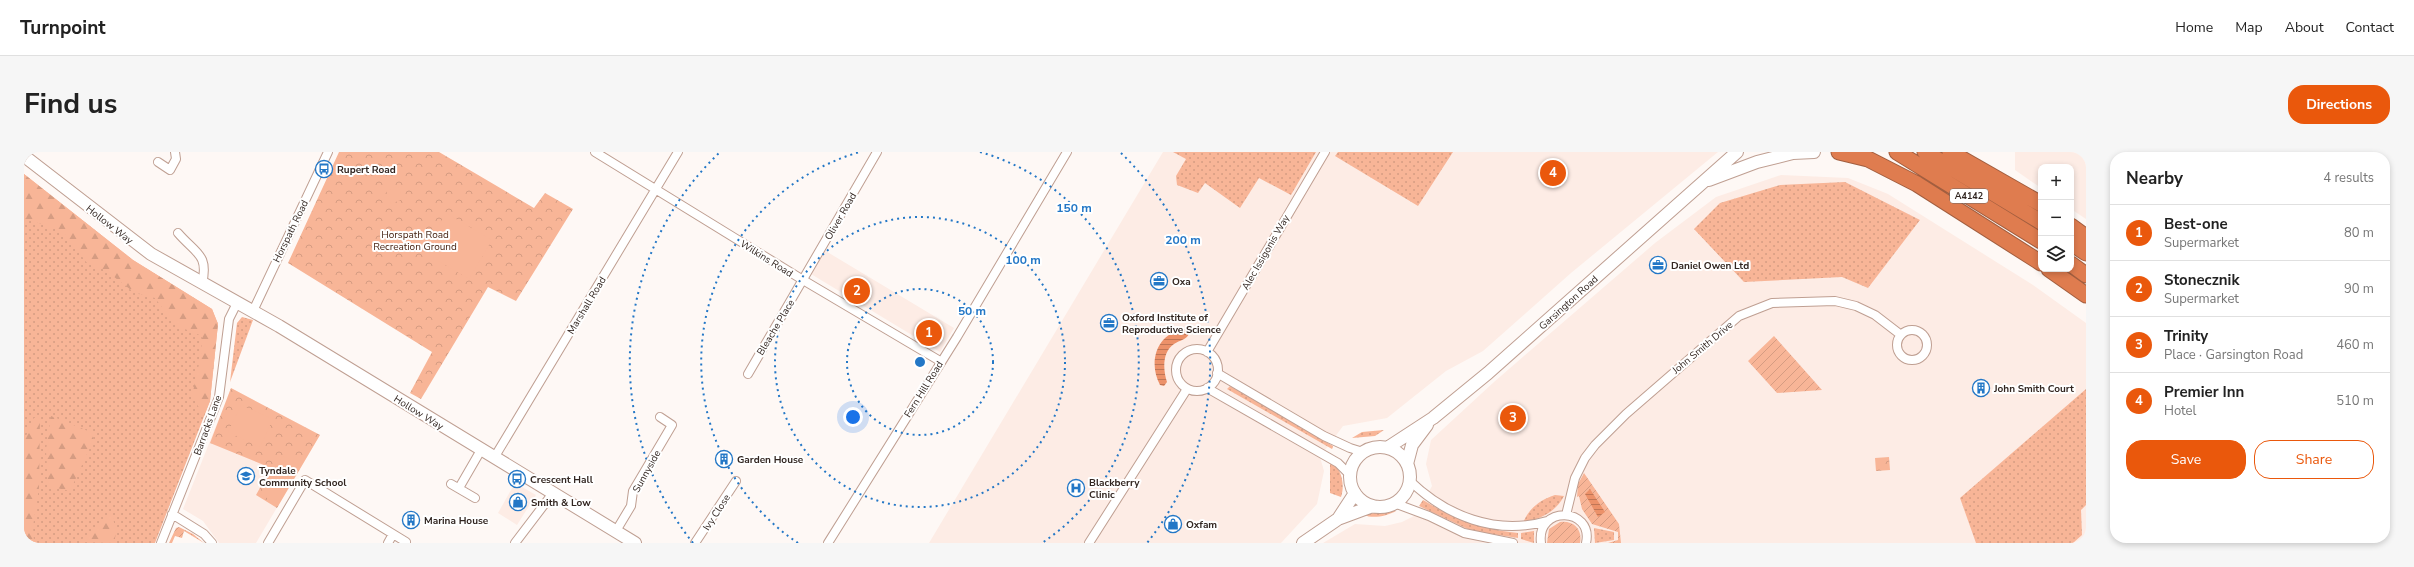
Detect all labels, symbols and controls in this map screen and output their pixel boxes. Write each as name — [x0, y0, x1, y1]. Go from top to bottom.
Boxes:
text: Turnpoint — [20, 15, 106, 41]
text: Home — [2175, 18, 2213, 37]
text: Map — [2235, 18, 2263, 37]
text: About — [2285, 18, 2324, 37]
text: Contact — [2346, 18, 2394, 37]
text: Find us — [24, 85, 118, 123]
button: Directions — [2288, 85, 2390, 124]
pin: 4 — [1540, 158, 1566, 188]
bus stop icon: Rupert Road — [314, 159, 334, 179]
place label: Rupert Road — [337, 163, 396, 177]
map controls — [2038, 164, 2074, 272]
button: + — [2038, 164, 2074, 200]
text: Nearby — [2126, 167, 2183, 190]
text: 4 results — [2323, 169, 2374, 187]
road number: A4142 — [1950, 189, 1988, 203]
street label: Oliver Road — [822, 190, 860, 243]
street label: Horspath Road — [270, 198, 312, 265]
text: 150 m — [1056, 200, 1092, 216]
button: − — [2038, 200, 2074, 236]
street label: Hollow Way — [83, 202, 137, 248]
street label: Alec Issigonis Way — [1239, 212, 1294, 293]
text: Best-one — [2164, 214, 2228, 234]
text: 1 — [2135, 224, 2143, 242]
text: 80 m — [2344, 224, 2374, 242]
park label: Horspath Road Recreation Ground — [373, 228, 457, 254]
text: 200 m — [1165, 232, 1201, 248]
text: Supermarket — [2164, 234, 2239, 252]
button: layers — [2038, 236, 2074, 272]
street label: Wilkins Road — [737, 237, 796, 281]
text: 100 m — [1005, 252, 1041, 268]
office icon: Daniel Owen Ltd — [1648, 255, 1668, 275]
place label: Daniel Owen Ltd — [1671, 259, 1749, 273]
text: Stonecznik — [2164, 270, 2239, 290]
office icon: Oxa — [1149, 271, 1169, 291]
street label: Garsington Road — [1536, 272, 1601, 333]
street label: Marshall Road — [564, 274, 610, 337]
place label: Oxa — [1172, 275, 1191, 289]
pin: 2 — [844, 276, 870, 306]
text: 2 — [2135, 280, 2143, 298]
text: 90 m — [2344, 280, 2374, 298]
text: Supermarket — [2164, 290, 2239, 308]
street label: Bleache Place — [754, 297, 798, 358]
text: 50 m — [958, 303, 986, 319]
place label: Oxford Institute of Reproductive Science — [1122, 311, 1221, 337]
office icon: Oxford Institute of Reproductive Science — [1099, 313, 1119, 333]
pin: 1 — [916, 318, 942, 348]
street label: John Smith Drive — [1669, 318, 1736, 378]
text: Trinity — [2164, 326, 2208, 346]
text: 3 — [2135, 336, 2143, 354]
text: 460 m — [2336, 336, 2374, 354]
text: Place · Garsington Road — [2164, 346, 2303, 364]
centre of rings — [913, 355, 927, 369]
street label: Fern Hill Road — [901, 358, 947, 420]
building icon: John Smith Court — [1971, 378, 1991, 398]
place label: John Smith Court — [1993, 382, 2074, 396]
text: Premier Inn — [2164, 382, 2244, 402]
street label: Hollow Way — [391, 392, 447, 434]
text: 4 — [2135, 392, 2143, 410]
text: 510 m — [2336, 392, 2374, 410]
street label: Barracks Lane — [191, 393, 225, 457]
text: Hotel — [2164, 402, 2196, 420]
pin: 3 — [1500, 403, 1526, 433]
your location — [843, 407, 863, 427]
button: Save — [2126, 440, 2246, 479]
button: Share — [2254, 440, 2374, 479]
street label: Sunnyside — [630, 448, 664, 495]
building icon: Garden House — [714, 449, 734, 469]
place label: Garden House — [737, 453, 804, 467]
place label: Tyndale Community School — [259, 464, 347, 490]
school or university icon: Tyndale Community School — [236, 466, 256, 486]
bus stop icon: Crescent Hall — [507, 469, 527, 489]
place label: Crescent Hall — [530, 473, 594, 487]
place label: Blackberry Clinic — [1089, 476, 1140, 502]
hospital icon: Blackberry Clinic — [1066, 478, 1086, 498]
shop icon: Smith & Low — [508, 492, 528, 512]
street label: Ivy Close — [700, 492, 734, 534]
place label: Smith & Low — [531, 496, 591, 510]
building icon: Marina House — [401, 510, 421, 530]
place label: Marina House — [424, 514, 489, 528]
shop icon: Oxfam — [1163, 514, 1183, 534]
place label: Oxfam — [1186, 518, 1217, 532]

